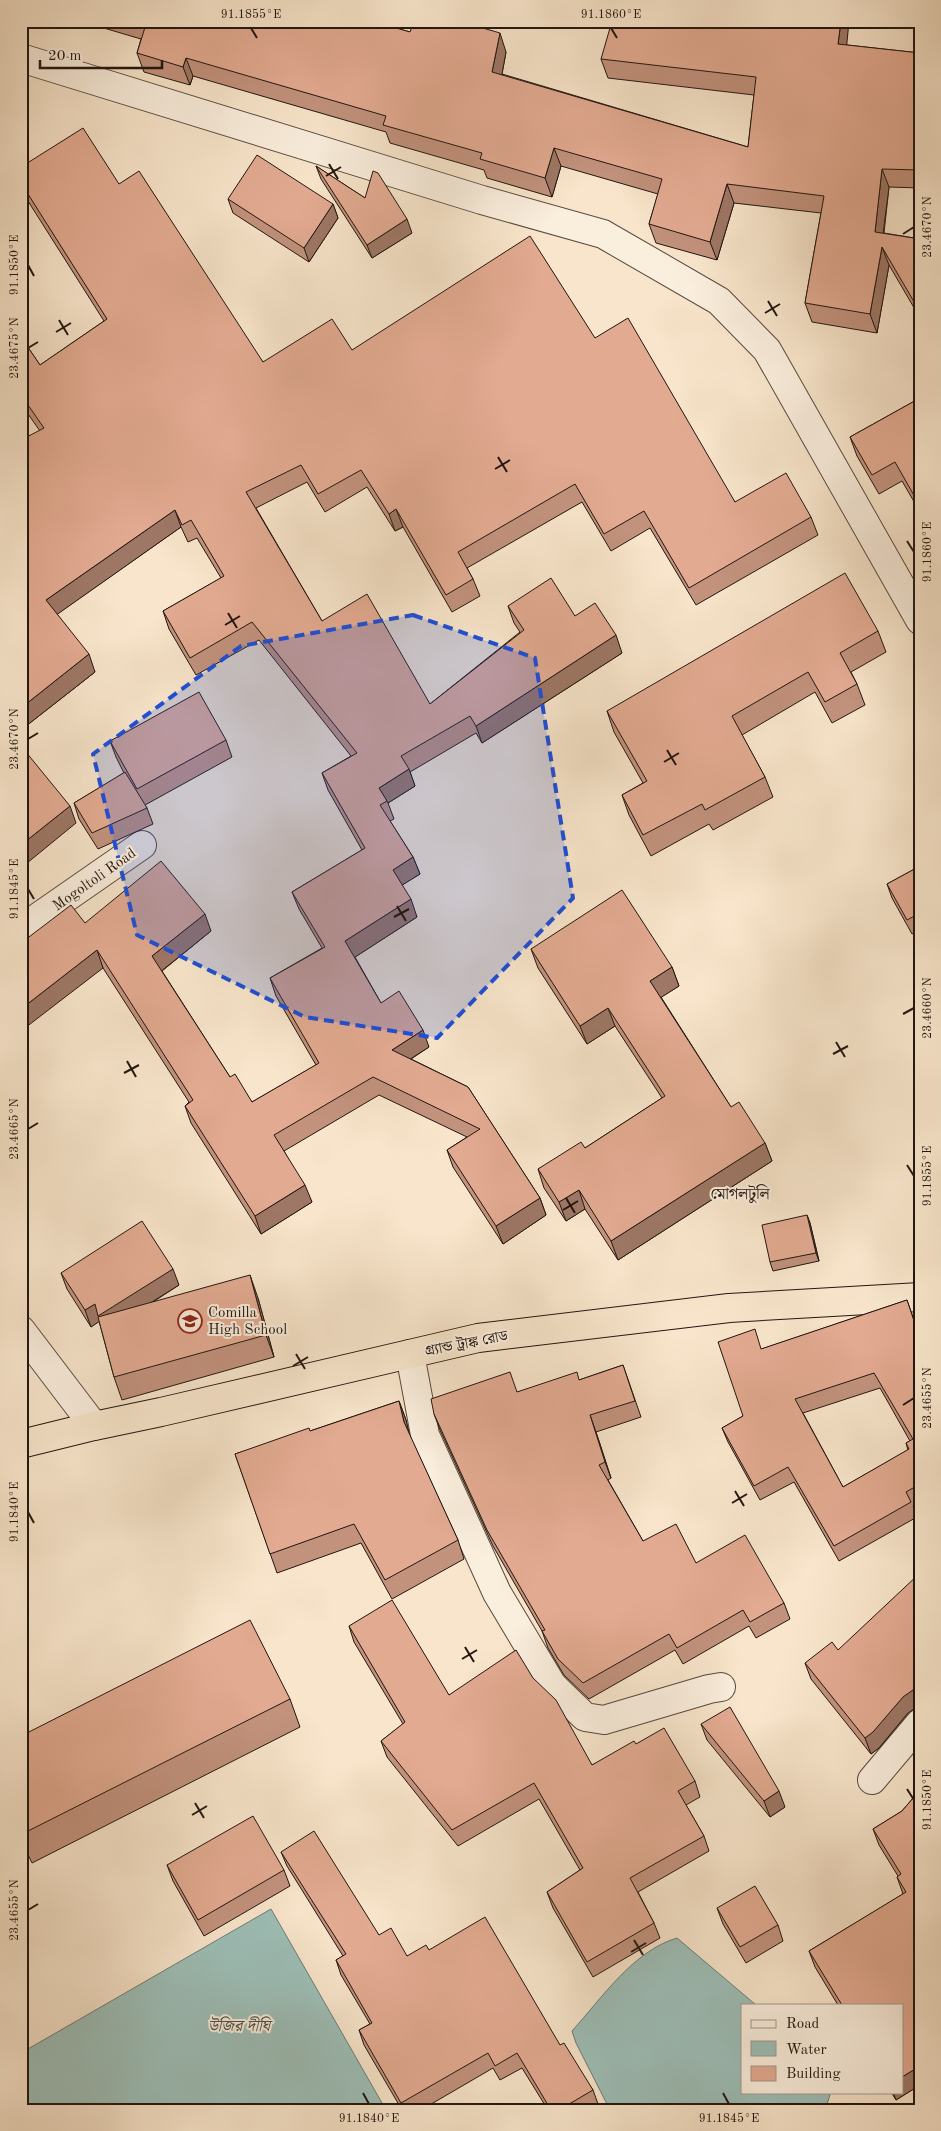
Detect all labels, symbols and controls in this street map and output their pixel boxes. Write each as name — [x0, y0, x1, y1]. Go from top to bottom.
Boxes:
text: 91.1855°E — [221, 8, 281, 21]
text: 91.1860°E — [581, 9, 641, 21]
scale bar — [40, 38, 162, 70]
text: 20 m — [48, 49, 82, 64]
text: 23.4670°N — [922, 196, 934, 258]
text: 91.1850°E — [8, 235, 21, 295]
text: 23.4675°N — [8, 317, 21, 379]
text: 91.1860°E — [922, 522, 934, 582]
text: 23.4670°N — [9, 708, 21, 770]
street label: Mogoltoli Road — [50, 846, 139, 914]
text: 91.1845°E — [8, 859, 21, 919]
text: 23.4660°N — [922, 977, 934, 1039]
text: 23.4665°N — [8, 1098, 21, 1160]
text: 91.1855°E — [921, 1146, 934, 1206]
district label: মোগলটুলি — [710, 1184, 771, 1204]
place label: Comilla High School — [208, 1306, 287, 1338]
school or university icon: Comilla High School — [177, 1308, 203, 1334]
street label: গ্র্যান্ড ট্রাঙ্ক রোড — [423, 1326, 510, 1360]
text: 23.4655°N — [921, 1367, 934, 1429]
text: 91.1840°E — [9, 1482, 21, 1542]
text: 91.1850°E — [921, 1770, 934, 1830]
text: 23.4655°N — [8, 1879, 21, 1941]
legend — [741, 2004, 904, 2094]
water label: উজির দীঘি — [208, 2016, 274, 2035]
text: Road — [786, 2017, 820, 2032]
text: Water — [786, 2043, 827, 2058]
text: Building — [786, 2067, 841, 2082]
text: 91.1845°E — [699, 2112, 759, 2125]
text: 91.1840°E — [339, 2113, 399, 2125]

